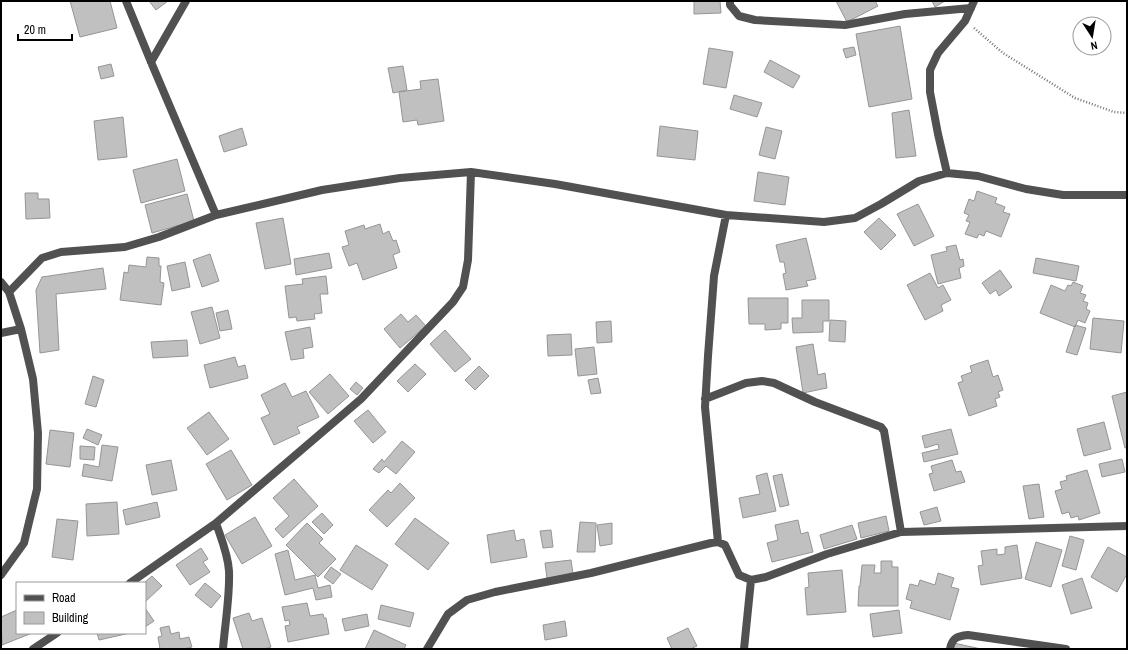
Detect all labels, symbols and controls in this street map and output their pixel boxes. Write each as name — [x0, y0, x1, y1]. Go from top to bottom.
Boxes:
scale bar — [18, 16, 72, 42]
north arrow — [1072, 16, 1112, 56]
text: 20 m — [24, 22, 46, 38]
text: N — [1089, 38, 1099, 53]
legend — [16, 582, 146, 634]
text: Road — [52, 590, 76, 606]
text: Building — [52, 610, 89, 626]

